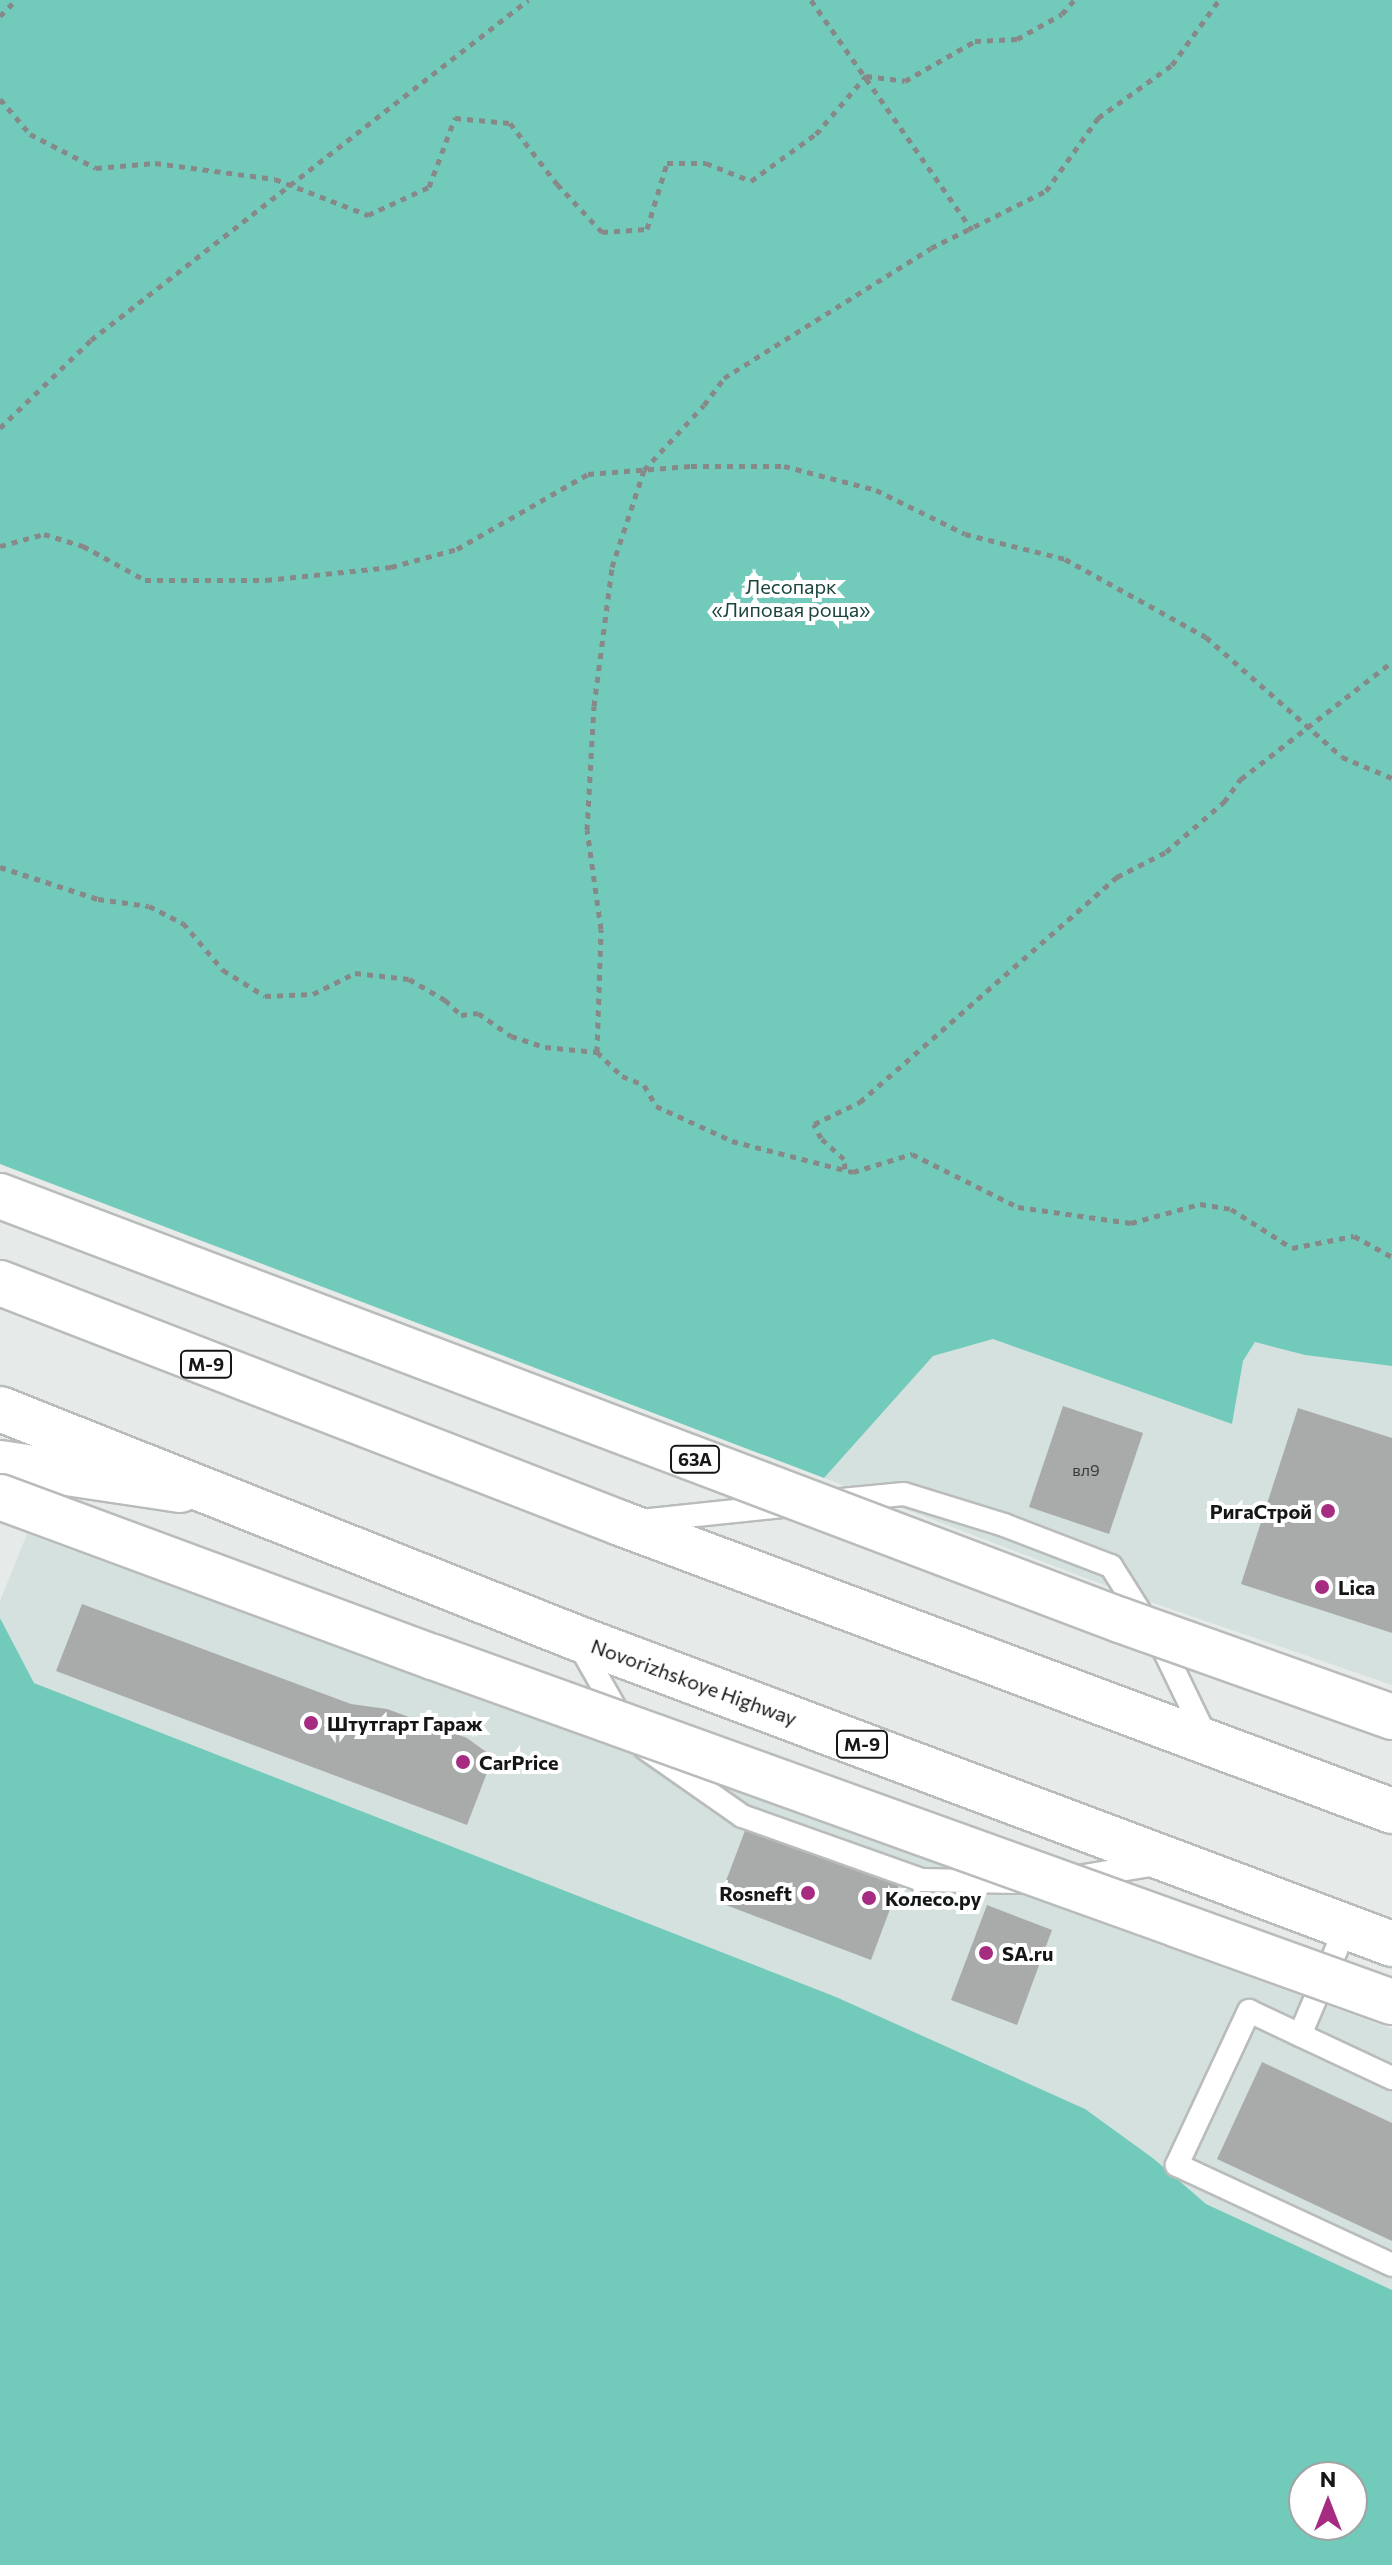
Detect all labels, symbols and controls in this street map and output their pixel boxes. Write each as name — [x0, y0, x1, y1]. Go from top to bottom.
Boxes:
park label: Лесопарк «Липовая роща» — [712, 575, 870, 622]
road number: М-9 — [178, 1350, 234, 1378]
road number: 63A — [669, 1445, 721, 1473]
house number: вл9 — [1072, 1460, 1100, 1480]
place label: РигаСтрой — [1210, 1499, 1312, 1523]
marker: РигаСтрой — [1319, 1502, 1337, 1520]
place label: Lica — [1338, 1575, 1375, 1599]
marker: Lica — [1313, 1578, 1331, 1596]
street label: Novorizhskoye Highway — [588, 1634, 800, 1730]
place label: Штутгарт Гараж — [327, 1711, 483, 1735]
marker: Штутгарт Гараж — [302, 1714, 320, 1732]
road number: М-9 — [834, 1730, 890, 1758]
place label: CarPrice — [479, 1750, 558, 1774]
marker: CarPrice — [454, 1753, 472, 1771]
place label: Rosneft — [719, 1881, 792, 1905]
marker: Rosneft — [799, 1884, 817, 1902]
place label: Колесо.ру — [885, 1886, 981, 1910]
marker: Колесо.ру — [860, 1889, 878, 1907]
place label: SA.ru — [1002, 1941, 1053, 1965]
marker: SA.ru — [977, 1944, 995, 1962]
north arrow — [1288, 2461, 1368, 2541]
text: N — [1320, 2465, 1336, 2492]

